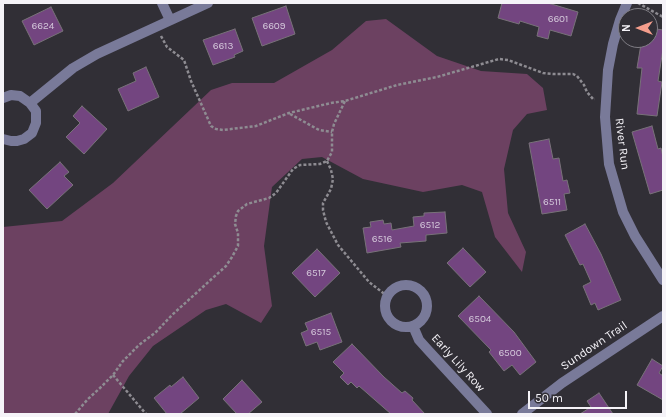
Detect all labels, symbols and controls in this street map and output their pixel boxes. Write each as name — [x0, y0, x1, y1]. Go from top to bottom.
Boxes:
north arrow — [618, 8, 658, 48]
house number: 6601 — [548, 13, 568, 25]
house number: 6624 — [32, 20, 54, 32]
house number: 6609 — [262, 20, 286, 32]
text: N — [620, 24, 633, 32]
house number: 6613 — [213, 40, 233, 52]
street label: River Run — [612, 117, 632, 171]
house number: 6511 — [543, 196, 561, 208]
house number: 6512 — [420, 219, 440, 231]
house number: 6516 — [372, 233, 392, 245]
house number: 6517 — [306, 267, 326, 279]
house number: 6504 — [469, 313, 491, 325]
street label: Sundown Trail — [558, 318, 630, 374]
house number: 6515 — [311, 326, 331, 338]
street label: Early Lily Row — [428, 331, 488, 395]
house number: 6500 — [498, 347, 522, 359]
scale bar — [530, 383, 629, 409]
text: 50 m — [535, 391, 563, 405]

